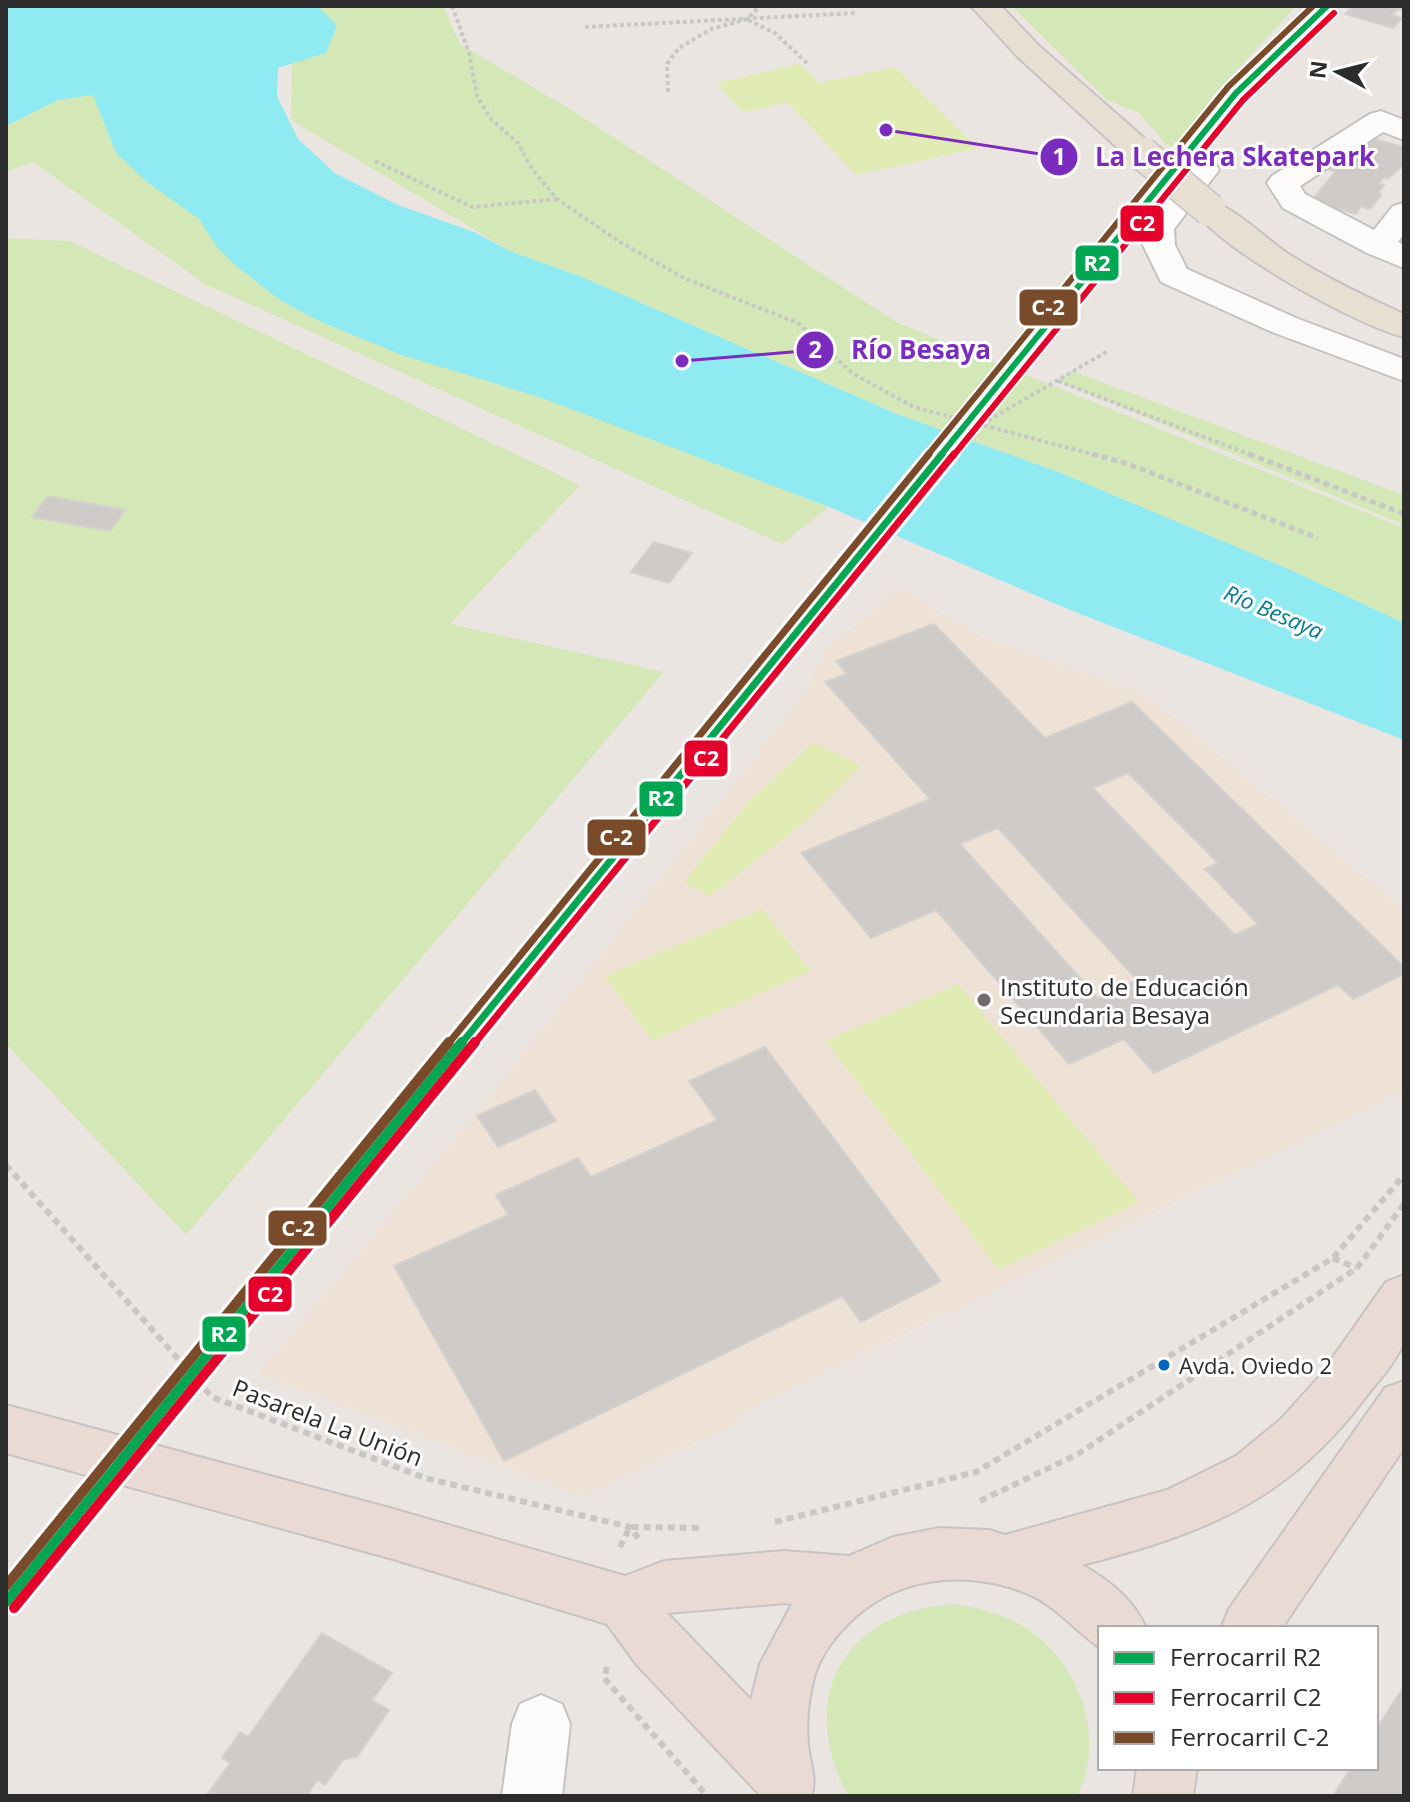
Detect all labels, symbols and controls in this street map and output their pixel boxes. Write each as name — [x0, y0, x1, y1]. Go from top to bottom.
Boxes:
north arrow — [1298, 32, 1378, 112]
text: N — [1301, 59, 1333, 80]
callout: La Lechera Skatepark — [1039, 132, 1391, 182]
text: La Lechera Skatepark — [1095, 138, 1376, 174]
text: 1 — [1052, 139, 1066, 172]
line badge: C2 — [1119, 204, 1165, 243]
text: C2 — [1129, 207, 1155, 237]
line badge: R2 — [1074, 244, 1120, 282]
text: R2 — [1083, 247, 1111, 277]
line badge: C-2 — [1018, 288, 1079, 327]
text: C-2 — [1031, 291, 1065, 321]
callout: Río Besaya — [795, 325, 1007, 375]
text: Río Besaya — [851, 331, 991, 367]
text: 2 — [808, 332, 822, 365]
water label: Río Besaya — [1220, 577, 1328, 645]
line badge: C2 — [683, 739, 729, 778]
text: C2 — [693, 742, 719, 772]
line badge: R2 — [638, 780, 684, 818]
text: R2 — [647, 782, 675, 812]
line badge: C-2 — [586, 818, 647, 857]
text: C-2 — [599, 821, 633, 851]
place label: Instituto de Educación Secundaria Besaya — [1000, 970, 1249, 1031]
marker: Instituto de Educación Secundaria Besaya — [975, 991, 993, 1009]
line badge: C-2 — [267, 1209, 328, 1247]
text: C-2 — [281, 1212, 315, 1242]
line badge: C2 — [247, 1275, 293, 1313]
text: C2 — [257, 1278, 283, 1308]
line badge: R2 — [201, 1315, 247, 1353]
text: R2 — [210, 1318, 238, 1348]
place label: Avda. Oviedo 2 — [1179, 1350, 1332, 1380]
marker: Avda. Oviedo 2 — [1156, 1357, 1172, 1373]
street label: Pasarela La Unión — [228, 1371, 428, 1473]
legend — [1098, 1626, 1378, 1770]
text: Ferrocarril R2 — [1170, 1640, 1321, 1673]
text: Ferrocarril C2 — [1170, 1680, 1322, 1713]
text: Ferrocarril C-2 — [1170, 1720, 1329, 1753]

